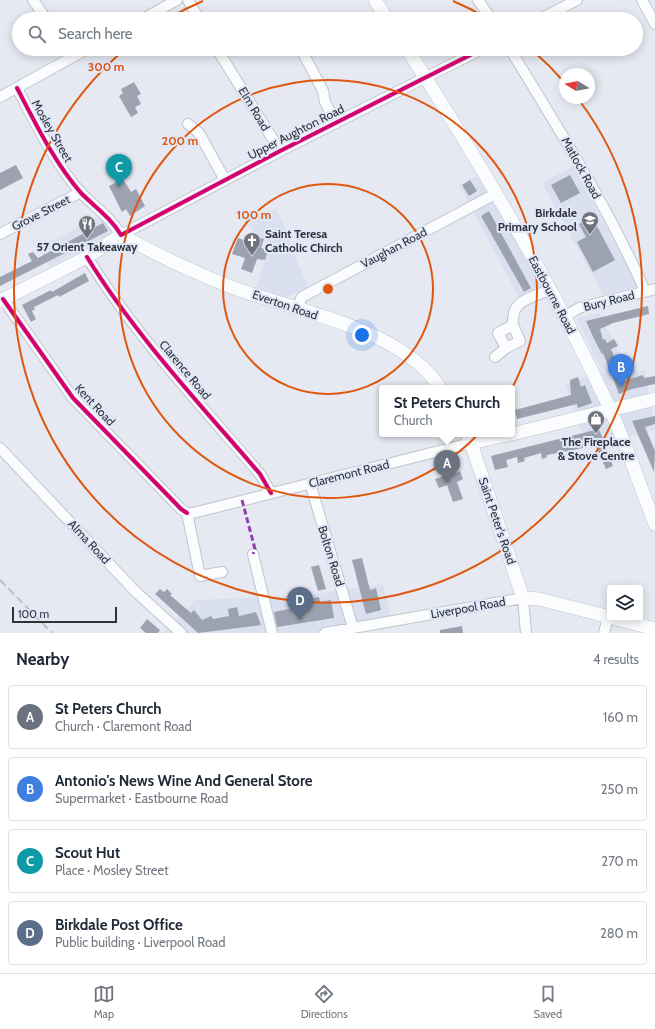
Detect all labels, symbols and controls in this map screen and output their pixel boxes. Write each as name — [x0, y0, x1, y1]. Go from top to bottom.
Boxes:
search box — [12, 12, 643, 56]
icon: search — [26, 23, 48, 45]
text: Search here — [58, 25, 133, 43]
text: 300 m — [88, 59, 124, 74]
north arrow — [559, 68, 595, 104]
street label: Elm Road — [235, 84, 273, 133]
street label: Mosley Street — [29, 97, 76, 165]
street label: Upper Aughton Road — [245, 101, 347, 162]
text: 200 m — [162, 133, 198, 148]
street label: Matlock Road — [558, 134, 605, 201]
pin: C — [106, 154, 132, 187]
street label: Grove Street — [9, 191, 73, 234]
place label: Birkdale Primary School — [498, 205, 577, 234]
text: 100 m — [237, 207, 271, 222]
school or university icon: Birkdale Primary School — [580, 210, 600, 235]
restaurant icon: 57 Orient Takeaway — [77, 214, 97, 239]
street label: Vaughan Road — [358, 224, 429, 271]
place label: Saint Teresa Catholic Chirch — [265, 226, 343, 255]
church icon: Saint Teresa Catholic Chirch — [242, 231, 262, 256]
place label: 57 Orient Takeaway — [36, 239, 138, 254]
street label: Eastbourne Road — [526, 253, 579, 336]
centre of rings — [321, 282, 335, 296]
street label: Everton Road — [250, 286, 320, 323]
street label: Bury Road — [582, 287, 636, 314]
your location — [352, 325, 372, 345]
street label: Clarence Road — [156, 337, 214, 402]
pin: B — [608, 354, 634, 387]
street label: Kent Road — [72, 381, 119, 429]
popup — [379, 385, 515, 437]
text: St Peters Church — [394, 394, 500, 412]
shop icon: The Fireplace & Stove Centre — [586, 409, 606, 434]
text: Church — [394, 412, 432, 428]
place label: The Fireplace & Stove Centre — [558, 434, 634, 463]
pin: A — [434, 450, 460, 483]
street label: Claremont Road — [307, 456, 391, 491]
street label: Saint Peter's Road — [476, 475, 519, 566]
street label: Alma Road — [65, 516, 114, 567]
street label: Bolton Road — [315, 524, 348, 588]
map controls — [607, 585, 643, 621]
button: layers — [607, 585, 643, 621]
pin: D — [287, 587, 313, 620]
street label: Liverpool Road — [429, 594, 507, 621]
scale bar — [12, 605, 117, 624]
text: 100 m — [18, 607, 49, 621]
text: Nearby — [16, 649, 69, 669]
text: 4 results — [593, 651, 639, 667]
text: St Peters Church — [55, 700, 162, 718]
text: A — [26, 709, 34, 725]
text: 160 m — [603, 709, 638, 725]
text: Church · Claremont Road — [55, 718, 192, 734]
text: Antonio's News Wine And General Store — [55, 772, 312, 790]
text: B — [26, 781, 34, 797]
text: 250 m — [601, 781, 638, 797]
text: Supermarket · Eastbourne Road — [55, 790, 228, 806]
text: Scout Hut — [55, 844, 120, 862]
text: C — [26, 853, 34, 869]
text: 270 m — [601, 853, 638, 869]
text: Place · Mosley Street — [55, 862, 169, 878]
text: Birkdale Post Office — [55, 916, 183, 934]
text: D — [25, 925, 35, 941]
text: 280 m — [600, 925, 638, 941]
text: Public building · Liverpool Road — [55, 934, 226, 950]
tab: Map — [93, 983, 115, 1021]
tab: Directions — [301, 983, 348, 1021]
tab: Saved — [534, 983, 562, 1021]

